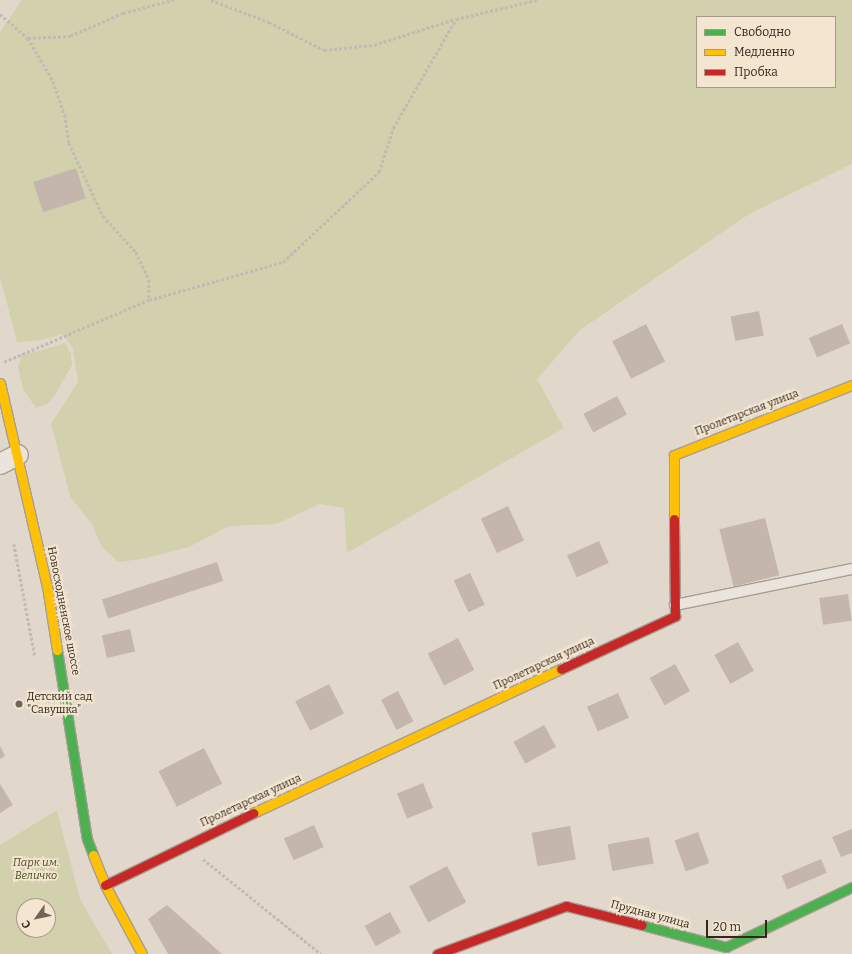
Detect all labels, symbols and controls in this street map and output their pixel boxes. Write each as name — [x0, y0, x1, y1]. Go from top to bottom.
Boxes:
legend — [696, 16, 836, 88]
text: Свободно — [734, 25, 791, 39]
text: Медленно — [734, 45, 795, 59]
text: Пробка — [734, 65, 778, 79]
street label: Пролетарская улица — [693, 387, 801, 439]
street label: Новосходненское шоссе — [44, 545, 82, 677]
street label: Пролетарская улица — [491, 635, 597, 693]
place label: Детский сад "Савушка" — [27, 691, 92, 717]
marker: Детский сад "Савушка" — [14, 699, 24, 709]
street label: Пролетарская улица — [198, 772, 304, 830]
park label: Парк им. Величко — [13, 857, 59, 883]
north arrow — [16, 898, 56, 938]
street label: Прудная улица — [609, 898, 691, 932]
scale bar — [708, 912, 769, 938]
text: С — [19, 918, 34, 931]
text: 20 m — [713, 920, 741, 934]

